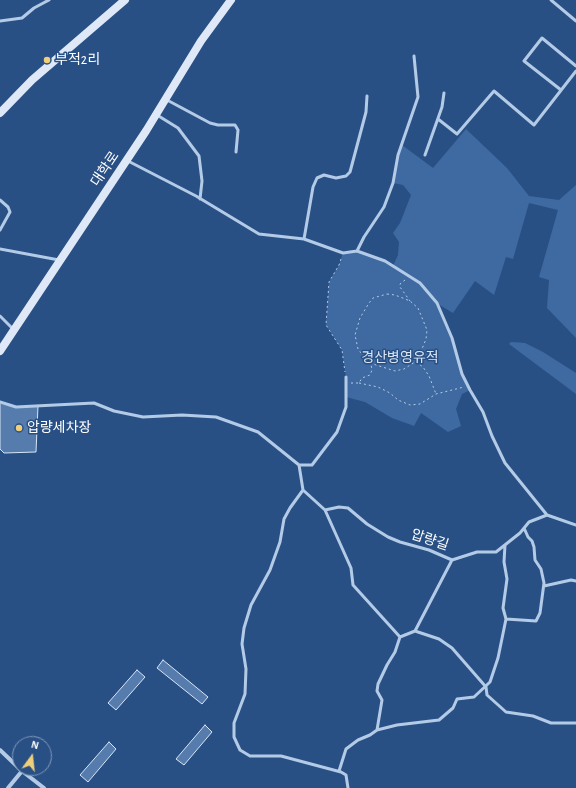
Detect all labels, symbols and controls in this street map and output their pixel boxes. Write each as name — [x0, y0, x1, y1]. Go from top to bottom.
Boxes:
place label: 부적2리 — [55, 52, 100, 68]
marker: 부적2리 — [42, 55, 52, 65]
street label: 대학로 — [87, 148, 123, 190]
park label: 경산병영유적 — [361, 350, 439, 366]
place label: 압량세차장 — [27, 420, 91, 436]
marker: 압량세차장 — [14, 423, 24, 433]
street label: 압량길 — [409, 526, 451, 554]
north arrow — [12, 736, 52, 776]
text: N — [30, 739, 40, 751]

